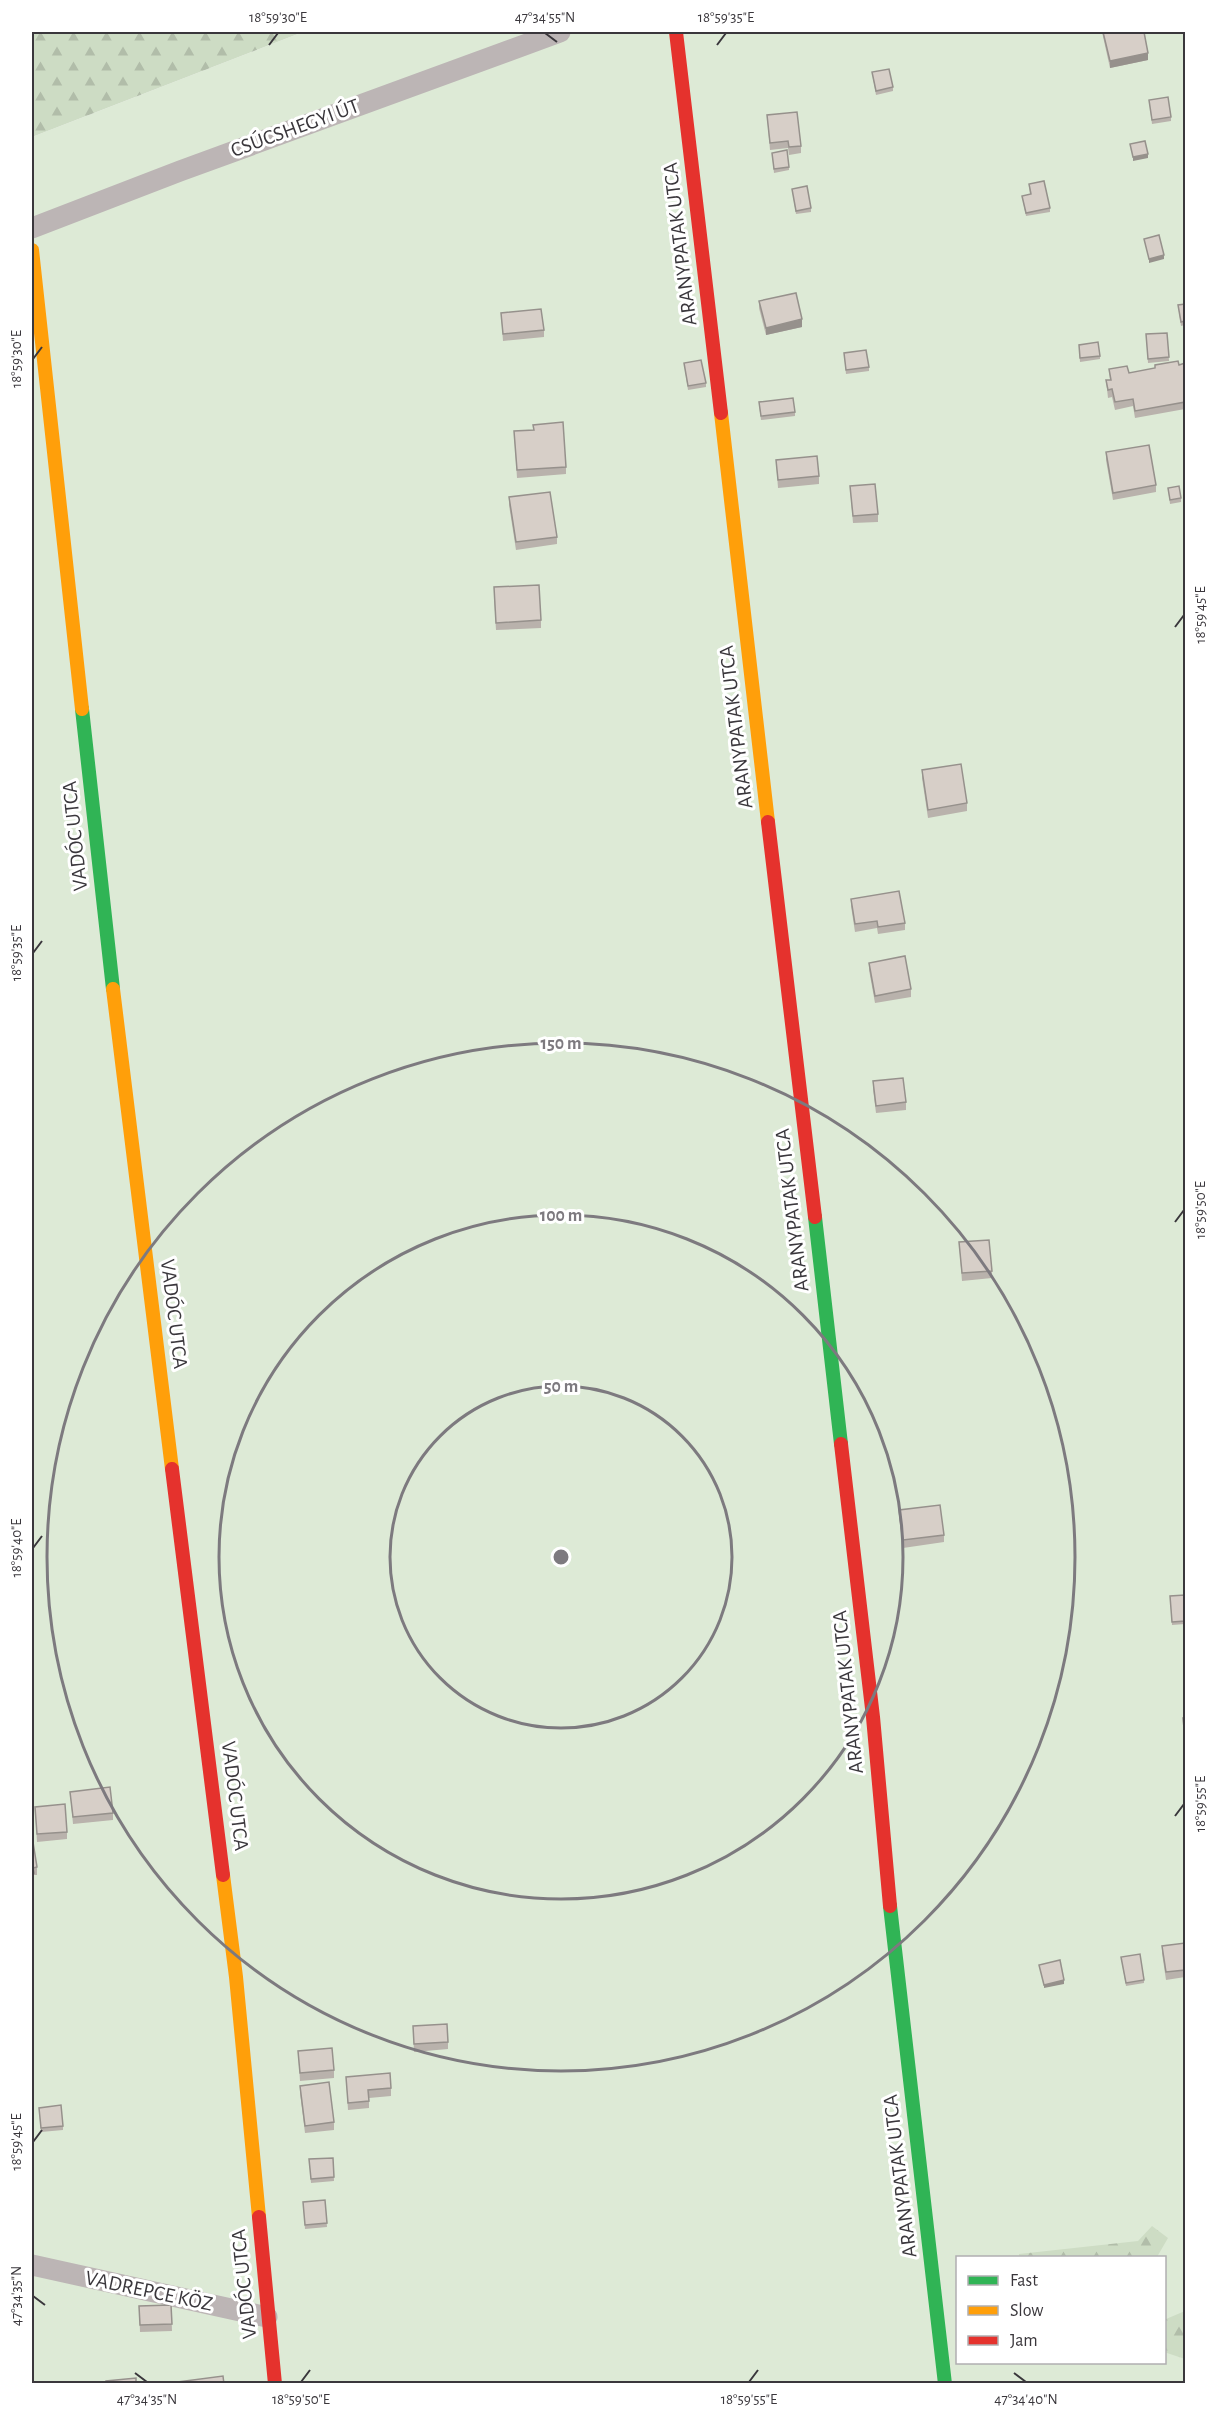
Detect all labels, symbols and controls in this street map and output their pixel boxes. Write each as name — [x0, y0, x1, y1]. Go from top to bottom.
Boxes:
text: 18°59'30"E — [249, 10, 307, 25]
text: 47°34'55"N — [515, 10, 575, 25]
text: 18°59'35"E — [698, 10, 754, 25]
street label: CSÚCSHEGYI ÚT — [227, 93, 362, 161]
street label: ARANYPATAK UTCA — [660, 161, 700, 327]
text: 18°59'30"E — [9, 330, 24, 388]
text: 18°59'45"E — [1193, 586, 1208, 644]
street label: ARANYPATAK UTCA — [716, 644, 756, 810]
street label: VADÓC UTCA — [57, 780, 91, 892]
text: 18°59'35"E — [9, 925, 24, 981]
text: 150 m — [541, 1035, 581, 1053]
street label: ARANYPATAK UTCA — [772, 1127, 812, 1293]
text: 18°59'50"E — [1193, 1181, 1208, 1239]
text: 100 m — [540, 1207, 582, 1225]
street label: VADÓC UTCA — [157, 1258, 193, 1370]
text: 50 m — [544, 1378, 578, 1396]
text: 18°59'40"E — [9, 1518, 24, 1578]
centre of rings — [551, 1547, 571, 1567]
street label: ARANYPATAK UTCA — [829, 1609, 867, 1775]
street label: VADÓC UTCA — [218, 1740, 254, 1852]
text: 18°59'55"E — [1193, 1776, 1208, 1832]
street label: ARANYPATAK UTCA — [880, 2093, 920, 2259]
text: 18°59'45"E — [9, 2113, 24, 2171]
street label: VADÓC UTCA — [226, 2228, 260, 2340]
legend — [956, 2256, 1166, 2364]
text: 47°34'35"N — [9, 2266, 24, 2326]
street label: VADREPCE KÖZ — [83, 2266, 215, 2315]
text: Fast — [1010, 2272, 1038, 2290]
text: Slow — [1010, 2302, 1043, 2320]
text: Jam — [1010, 2332, 1038, 2350]
text: 47°34'35"N — [117, 2392, 177, 2407]
text: 18°59'50"E — [272, 2392, 330, 2407]
text: 18°59'55"E — [721, 2392, 777, 2407]
text: 47°34'40"N — [994, 2392, 1058, 2407]

